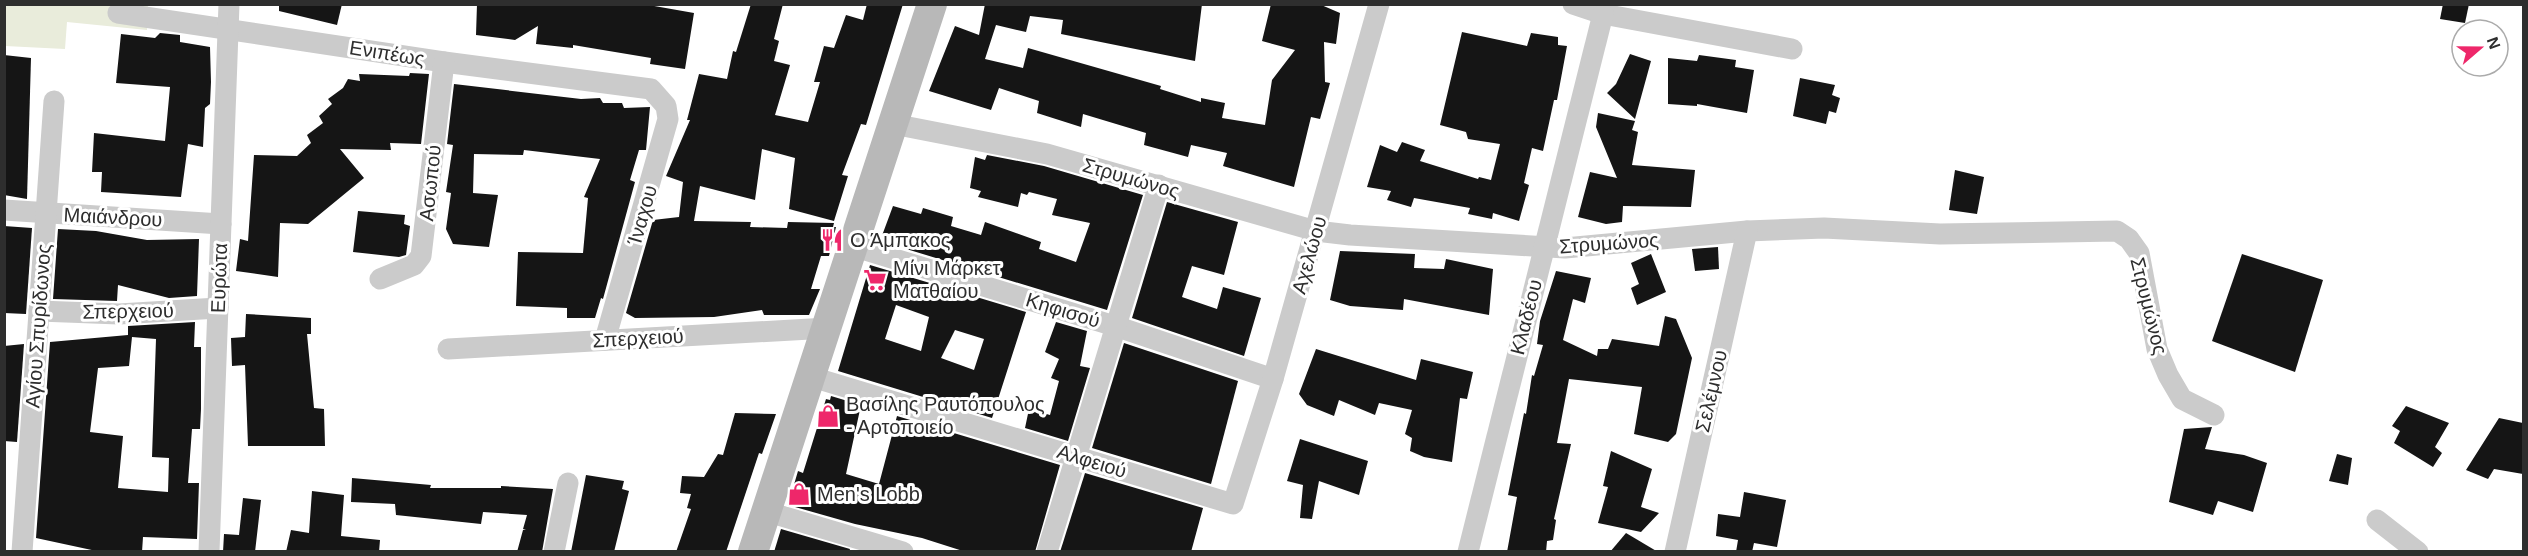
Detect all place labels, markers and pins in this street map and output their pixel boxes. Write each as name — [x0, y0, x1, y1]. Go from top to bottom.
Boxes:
restaurant icon: Ο Άμπακος — [819, 227, 845, 253]
place label: Ο Άμπακος — [850, 229, 951, 251]
place label: Μίνι Μάρκετ Ματθαίου — [893, 257, 1001, 302]
supermarket icon: Μίνι Μάρκετ Ματθαίου — [862, 267, 888, 293]
place label: Βασίλης Ραυτόπουλος - Αρτοποιείο — [846, 393, 1045, 438]
shop icon: Βασίλης Ραυτόπουλος - Αρτοποιείο — [815, 403, 841, 429]
shop icon: Men's Lobb — [786, 481, 812, 507]
place label: Men's Lobb — [817, 483, 920, 505]

